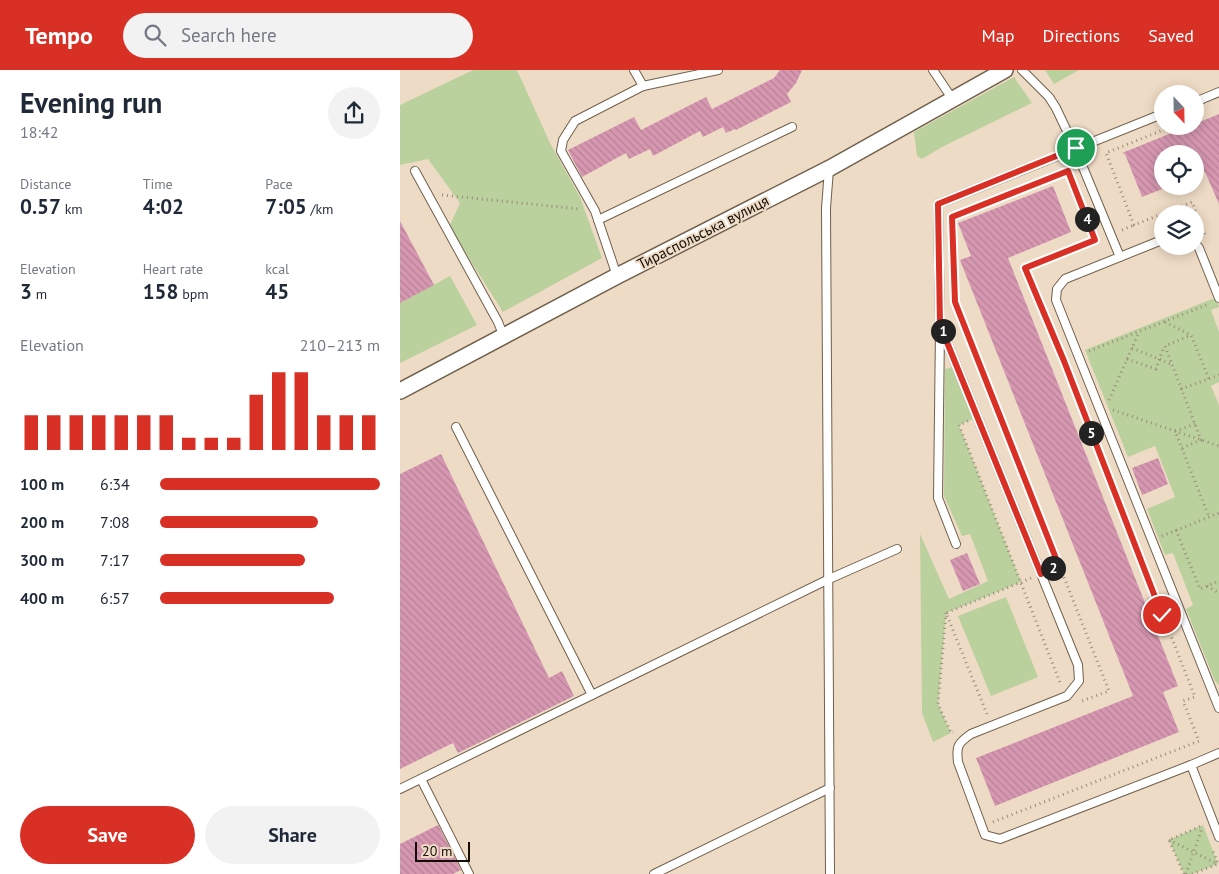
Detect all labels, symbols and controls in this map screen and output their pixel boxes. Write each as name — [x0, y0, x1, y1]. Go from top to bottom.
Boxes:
search box — [123, 13, 473, 58]
text: Tempo — [25, 20, 93, 51]
icon: search — [141, 21, 169, 49]
text: Search here — [181, 23, 277, 47]
text: Map — [982, 24, 1014, 47]
text: Directions — [1042, 24, 1120, 47]
text: Saved — [1148, 24, 1194, 47]
text: Evening run — [20, 84, 162, 121]
north arrow — [1154, 85, 1204, 135]
map controls — [1154, 85, 1204, 255]
button: share — [328, 87, 380, 139]
text: 18:42 — [20, 122, 58, 142]
pin — [1055, 127, 1097, 169]
icon: arrive — [1062, 134, 1090, 162]
button: locate — [1154, 145, 1204, 195]
text: Distance — [20, 175, 71, 193]
text: Time — [143, 175, 173, 193]
text: Pace — [265, 175, 293, 193]
street label: Тираспольська вулиця — [634, 191, 772, 273]
text: 0.57 — [20, 193, 61, 220]
text: 4:02 — [143, 193, 184, 220]
text: 7:05 — [265, 193, 307, 220]
text: km — [61, 200, 83, 218]
text: /km — [307, 200, 333, 218]
button: layers — [1154, 205, 1204, 255]
pin: 4 — [1074, 206, 1100, 232]
text: 4 — [1084, 210, 1091, 228]
text: Elevation — [20, 260, 76, 278]
text: Heart rate — [143, 260, 203, 278]
text: kcal — [265, 260, 289, 278]
text: 3 — [20, 278, 32, 305]
text: 158 — [143, 278, 178, 305]
text: 45 — [265, 278, 289, 305]
text: m — [32, 285, 47, 303]
text: bpm — [178, 285, 209, 303]
pin: 1 — [930, 318, 956, 344]
text: 1 — [940, 322, 947, 340]
text: Elevation — [20, 335, 84, 355]
text: 210–213 m — [300, 335, 380, 355]
pin: 5 — [1078, 420, 1104, 446]
text: 5 — [1088, 424, 1095, 442]
text: 100 m — [20, 474, 64, 494]
text: 6:34 — [100, 474, 130, 494]
text: 200 m — [20, 512, 64, 532]
text: 7:08 — [100, 512, 130, 532]
text: 300 m — [20, 550, 64, 570]
text: 7:17 — [100, 550, 130, 570]
pin: 2 — [1040, 556, 1066, 580]
text: 2 — [1050, 559, 1057, 577]
text: 400 m — [20, 588, 64, 608]
text: 6:57 — [100, 588, 130, 608]
pin — [1141, 594, 1183, 636]
icon: check — [1148, 601, 1176, 629]
button: Save — [20, 806, 195, 864]
button: Share — [205, 806, 380, 864]
scale bar — [415, 839, 470, 862]
text: 20 m — [422, 842, 452, 860]

